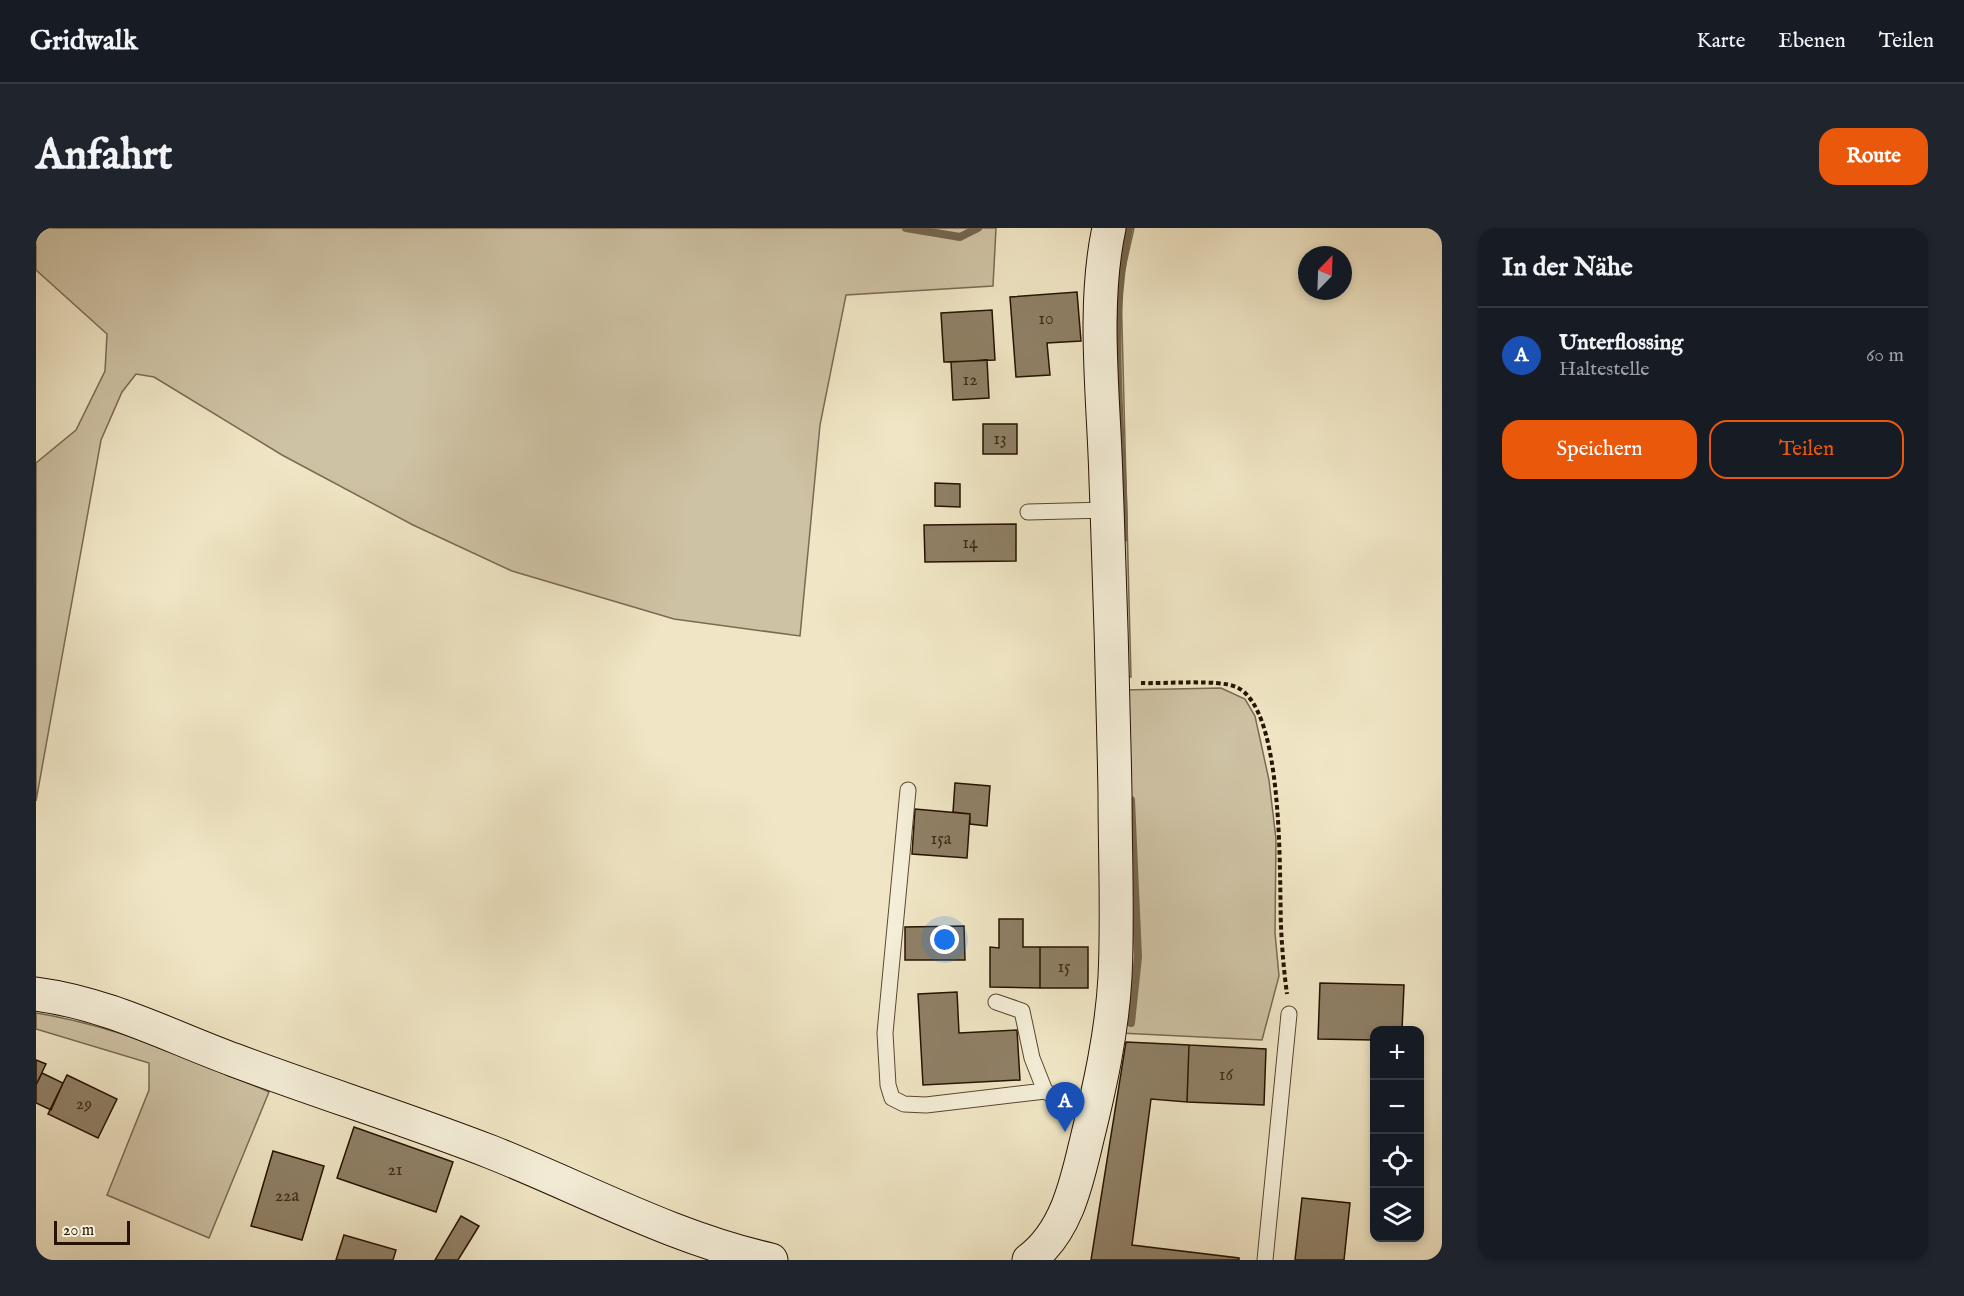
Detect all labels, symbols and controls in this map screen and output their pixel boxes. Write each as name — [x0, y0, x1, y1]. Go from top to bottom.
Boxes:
text: Gridwalk — [30, 24, 138, 59]
text: Karte — [1697, 28, 1745, 55]
text: Ebenen — [1778, 28, 1846, 55]
text: Teilen — [1879, 28, 1934, 55]
button: Route — [1819, 128, 1928, 185]
text: Anfahrt — [36, 130, 172, 183]
north arrow — [1298, 246, 1352, 300]
text: In der Nähe — [1502, 251, 1633, 284]
house number: 10 — [1038, 308, 1054, 331]
text: Unterflossing — [1559, 329, 1683, 357]
text: A — [1515, 343, 1528, 368]
text: 60 m — [1866, 343, 1904, 368]
text: Haltestelle — [1559, 357, 1649, 382]
house number: 12 — [962, 369, 978, 392]
button: Speichern — [1502, 420, 1697, 479]
button: Teilen — [1709, 420, 1904, 479]
house number: 13 — [993, 428, 1007, 451]
house number: 14 — [962, 532, 978, 555]
house number: 15a — [930, 828, 952, 851]
your location — [930, 925, 959, 954]
house number: 15 — [1057, 956, 1071, 979]
map controls — [1370, 1026, 1424, 1242]
button: + — [1370, 1026, 1424, 1080]
house number: 16 — [1219, 1064, 1234, 1087]
button: − — [1370, 1080, 1424, 1134]
pin: A — [1046, 1082, 1084, 1132]
house number: 29 — [76, 1093, 92, 1116]
button: locate — [1370, 1134, 1424, 1188]
house number: 21 — [387, 1159, 403, 1182]
house number: 22a — [275, 1185, 300, 1208]
button: layers — [1370, 1188, 1424, 1242]
scale bar — [54, 1218, 130, 1246]
text: 20 m — [63, 1221, 94, 1241]

